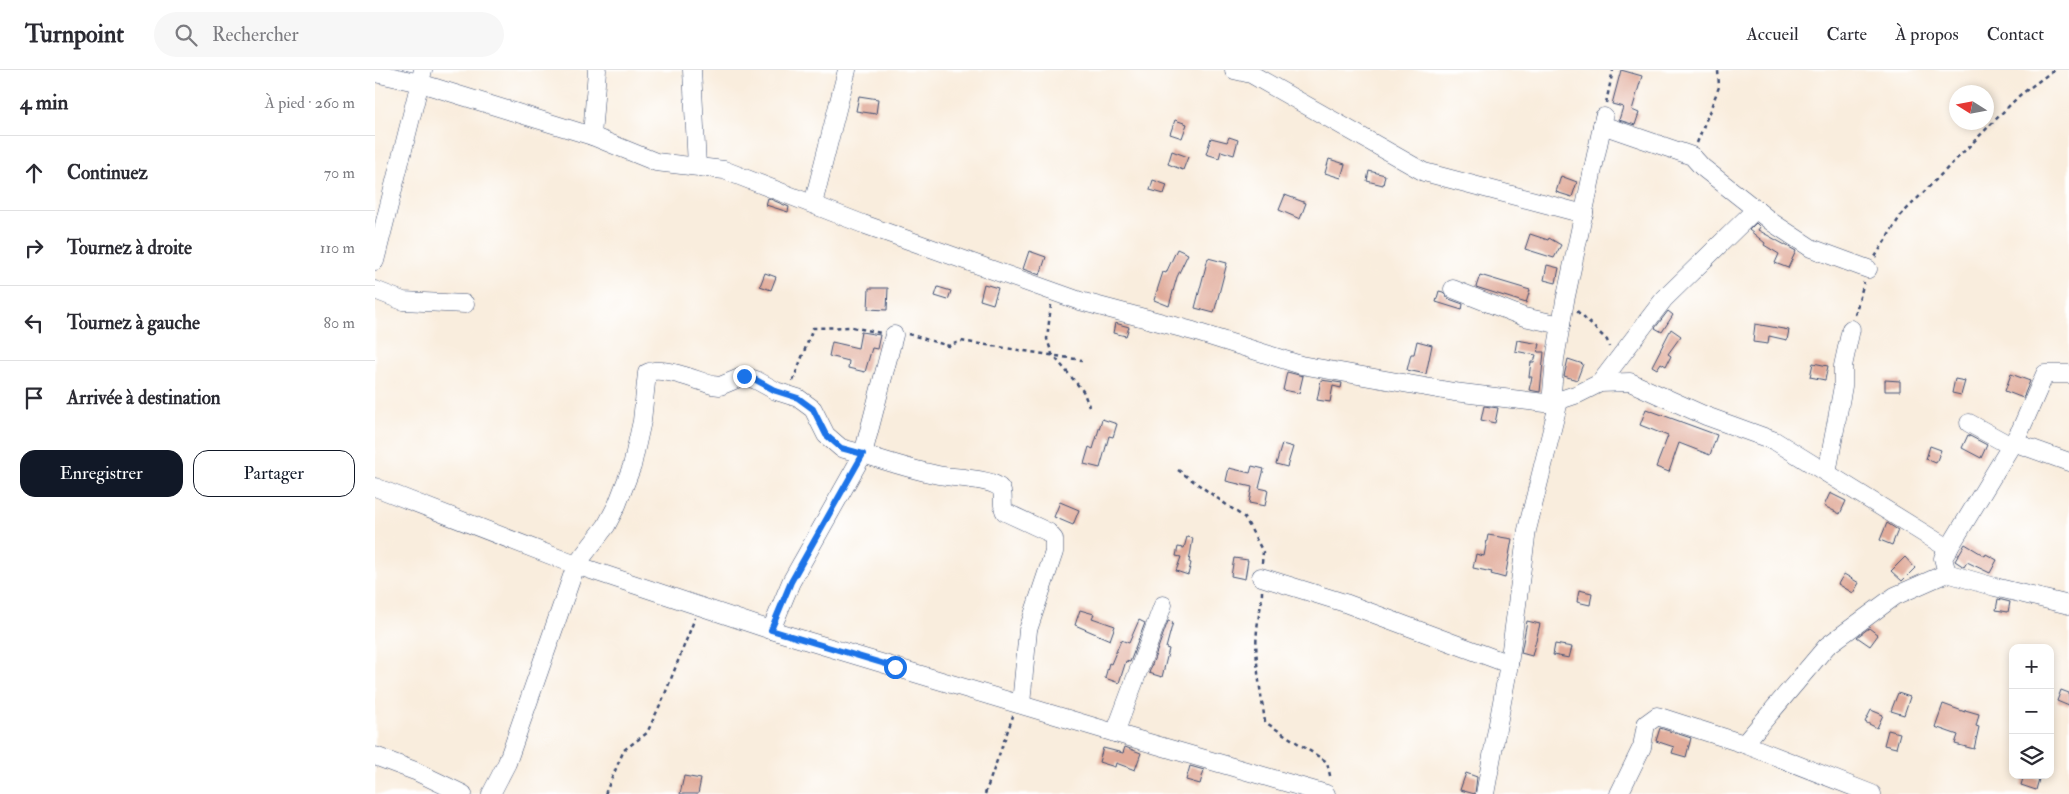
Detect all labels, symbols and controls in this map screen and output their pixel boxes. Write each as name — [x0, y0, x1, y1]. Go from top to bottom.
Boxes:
search box — [154, 12, 504, 57]
text: Turnpoint — [25, 19, 124, 50]
icon: search — [172, 21, 200, 49]
text: Rechercher — [212, 23, 299, 47]
text: Accueil — [1746, 23, 1799, 46]
text: Carte — [1827, 23, 1867, 46]
text: À propos — [1895, 23, 1959, 46]
text: Contact — [1987, 23, 2044, 46]
north arrow — [1949, 85, 1994, 130]
text: 4 min — [20, 89, 68, 116]
text: À pied · 260 m — [265, 93, 355, 113]
icon: ahead — [20, 159, 48, 187]
text: Continuez — [67, 161, 148, 185]
text: 70 m — [324, 163, 355, 183]
icon: right — [20, 234, 48, 262]
text: Tournez à droite — [67, 236, 192, 260]
text: 110 m — [320, 238, 355, 258]
icon: left — [20, 309, 48, 337]
text: Tournez à gauche — [67, 311, 200, 335]
text: 80 m — [324, 313, 355, 333]
route end — [733, 365, 756, 388]
icon: arrive — [20, 384, 48, 412]
text: Arrivée à destination — [67, 386, 221, 410]
button: Enregistrer — [20, 450, 183, 497]
button: Partager — [193, 450, 355, 497]
map controls — [2009, 644, 2054, 779]
button: + — [2009, 644, 2054, 689]
route start — [884, 656, 907, 679]
button: − — [2009, 689, 2054, 734]
button: layers — [2009, 734, 2054, 779]

